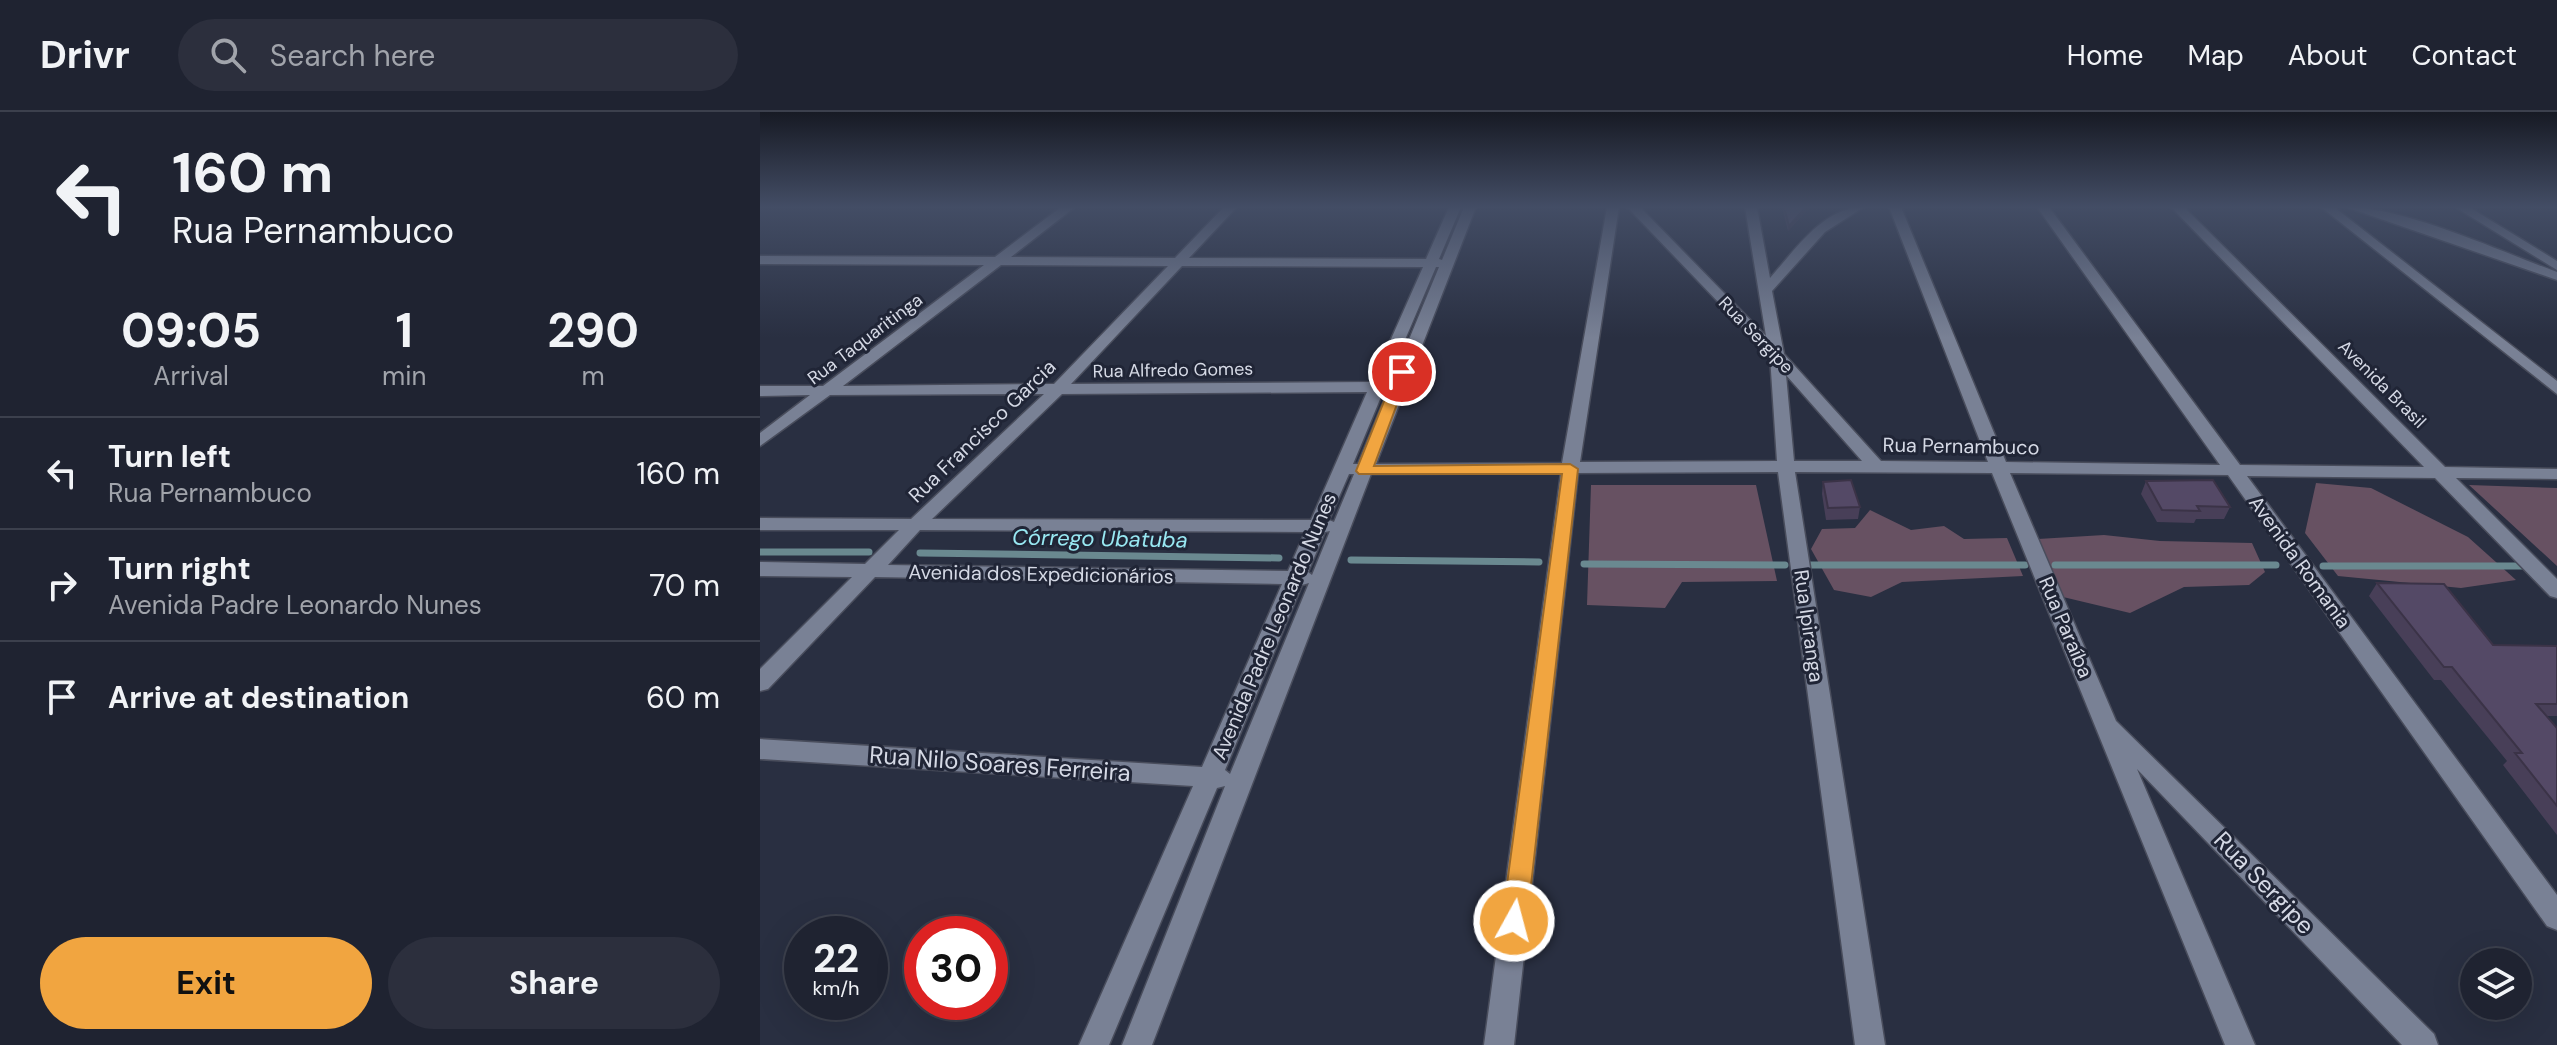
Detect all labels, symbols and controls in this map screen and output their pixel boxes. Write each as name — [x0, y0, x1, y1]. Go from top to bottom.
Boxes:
search box — [178, 19, 738, 91]
text: Drivr — [40, 30, 130, 80]
icon: search — [206, 33, 250, 77]
text: Search here — [270, 36, 435, 75]
text: Home — [2067, 37, 2143, 74]
text: Map — [2187, 37, 2244, 74]
text: About — [2288, 37, 2367, 74]
text: Contact — [2411, 37, 2517, 74]
text: 160 m — [172, 136, 333, 209]
icon: left — [40, 144, 144, 248]
text: Rua Pernambuco — [172, 207, 454, 254]
street label: Rua Taquaritinga — [803, 288, 927, 390]
street label: Rua Sergipe — [1713, 291, 1799, 379]
text: 09:05 — [121, 299, 261, 362]
text: 1 — [395, 299, 413, 362]
text: 290 — [547, 299, 639, 362]
street label: Avenida Brasil — [2333, 335, 2431, 433]
pin — [1368, 338, 1436, 406]
icon: arrive — [1380, 350, 1424, 394]
street label: Rua Francisco Garcia — [903, 354, 1061, 508]
street label: Rua Alfredo Gomes — [1093, 357, 1253, 383]
text: Arrival — [153, 359, 229, 393]
text: min — [382, 359, 426, 393]
text: m — [582, 359, 605, 393]
street label: Rua Pernambuco — [1882, 432, 2040, 460]
text: Turn left — [108, 437, 231, 476]
icon: left — [40, 451, 84, 495]
text: 160 m — [637, 454, 720, 493]
text: Rua Pernambuco — [108, 476, 312, 510]
street label: Avenida Padre Leonardo Nunes — [1206, 489, 1342, 763]
street label: Avenida Romania — [2243, 491, 2357, 633]
water label: Córrego Ubatuba — [1012, 522, 1188, 555]
text: Turn right — [108, 549, 251, 588]
street label: Avenida dos Expedicionários — [908, 559, 1174, 589]
icon: right — [40, 563, 84, 607]
text: 70 m — [649, 566, 720, 605]
street label: Rua Ipiranga — [1788, 568, 1830, 684]
street label: Rua Paraíba — [2033, 572, 2099, 682]
text: Avenida Padre Leonardo Nunes — [108, 588, 482, 622]
icon: arrive — [40, 675, 84, 719]
text: Arrive at destination — [108, 678, 409, 717]
text: 60 m — [646, 678, 720, 717]
street label: Rua Nilo Soares Ferreira — [868, 739, 1132, 788]
street label: Rua Sergipe — [2208, 825, 2321, 941]
position arrow — [1472, 879, 1556, 963]
speed limit sign: 30 — [904, 916, 1008, 1020]
text: 22 — [813, 932, 859, 984]
button: Exit — [40, 937, 372, 1029]
button: Share — [388, 937, 720, 1029]
map controls — [2460, 948, 2532, 1020]
button: layers — [2460, 948, 2532, 1020]
text: km/h — [812, 975, 860, 1001]

